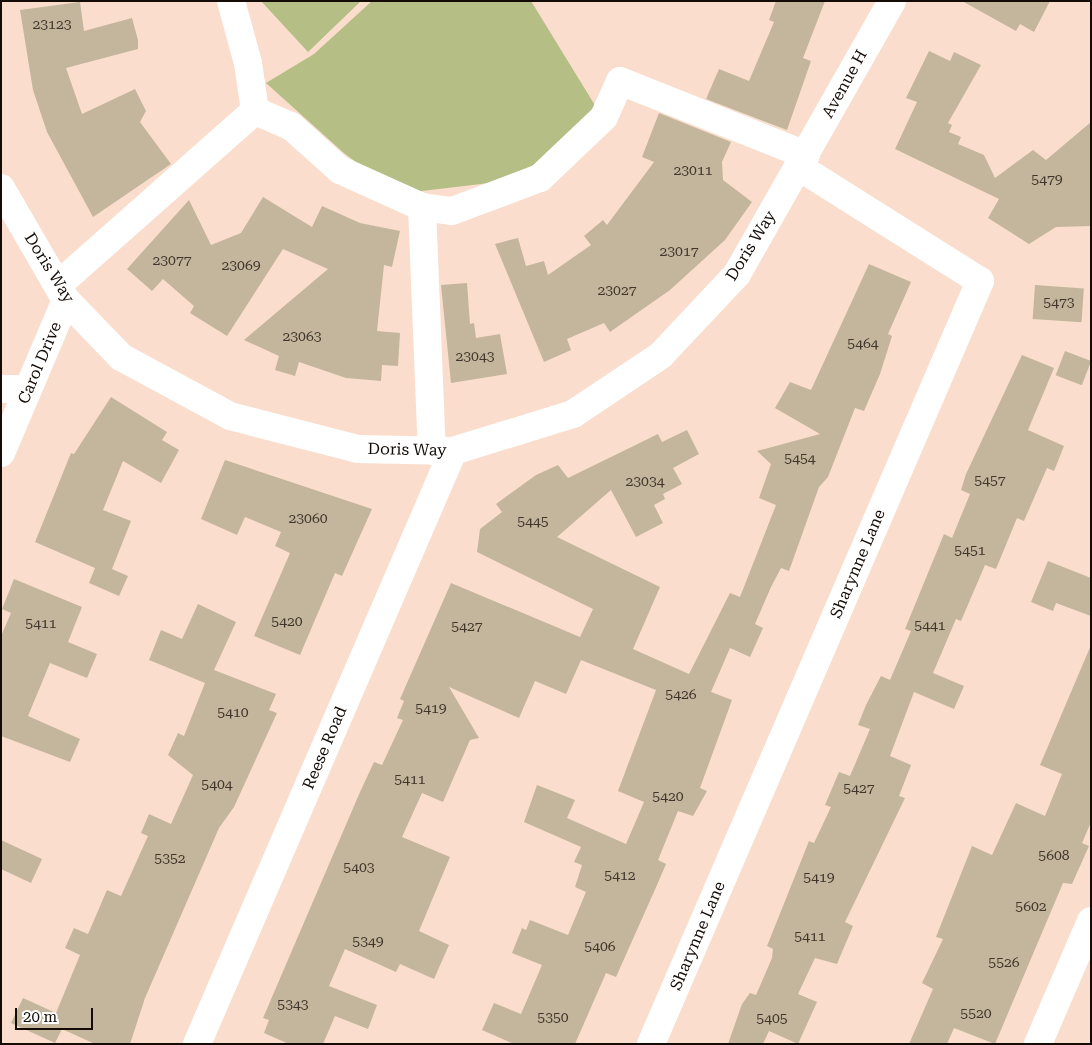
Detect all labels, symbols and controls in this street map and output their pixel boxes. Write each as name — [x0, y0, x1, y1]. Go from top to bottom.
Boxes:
house number: 23123 — [32, 16, 72, 32]
street label: Avenue H — [818, 47, 872, 121]
house number: 23011 — [673, 162, 713, 178]
house number: 5479 — [1031, 171, 1063, 187]
street label: Doris Way — [722, 207, 780, 285]
street label: Doris Way — [20, 229, 78, 307]
house number: 23017 — [659, 243, 699, 259]
house number: 23077 — [152, 252, 192, 268]
house number: 23069 — [221, 257, 261, 273]
house number: 23027 — [597, 282, 637, 298]
house number: 5473 — [1043, 294, 1075, 310]
street label: Carol Drive — [14, 319, 66, 407]
house number: 23063 — [282, 328, 322, 344]
house number: 5464 — [847, 335, 879, 351]
house number: 23043 — [455, 348, 495, 364]
street label: Doris Way — [367, 440, 447, 460]
house number: 5454 — [784, 450, 816, 466]
house number: 5457 — [974, 472, 1006, 488]
house number: 23034 — [625, 473, 665, 489]
street label: Sharynne Lane — [826, 507, 890, 621]
house number: 23060 — [288, 510, 328, 526]
house number: 5445 — [517, 513, 549, 529]
house number: 5451 — [954, 542, 986, 558]
house number: 5420 — [271, 613, 303, 629]
house number: 5411 — [25, 615, 57, 631]
house number: 5441 — [914, 617, 946, 633]
house number: 5427 — [451, 618, 483, 634]
house number: 5426 — [665, 686, 697, 702]
house number: 5419 — [415, 700, 447, 716]
house number: 5410 — [217, 704, 249, 720]
street label: Reese Road — [299, 704, 351, 792]
house number: 5411 — [394, 771, 426, 787]
house number: 5404 — [201, 776, 233, 792]
house number: 5427 — [843, 780, 875, 796]
house number: 5420 — [652, 788, 684, 804]
house number: 5608 — [1038, 847, 1070, 863]
house number: 5352 — [154, 850, 186, 866]
house number: 5403 — [343, 859, 375, 875]
house number: 5412 — [604, 867, 636, 883]
house number: 5419 — [803, 869, 835, 885]
street label: Sharynne Lane — [666, 879, 730, 993]
house number: 5602 — [1015, 898, 1047, 914]
house number: 5411 — [794, 928, 826, 944]
house number: 5349 — [352, 933, 384, 949]
house number: 5406 — [584, 938, 616, 954]
house number: 5526 — [988, 954, 1020, 970]
house number: 5343 — [277, 996, 309, 1012]
scale bar — [18, 998, 95, 1030]
house number: 5520 — [960, 1005, 992, 1021]
text: 20 m — [23, 1008, 57, 1026]
house number: 5350 — [537, 1009, 569, 1025]
house number: 5405 — [756, 1010, 788, 1026]

